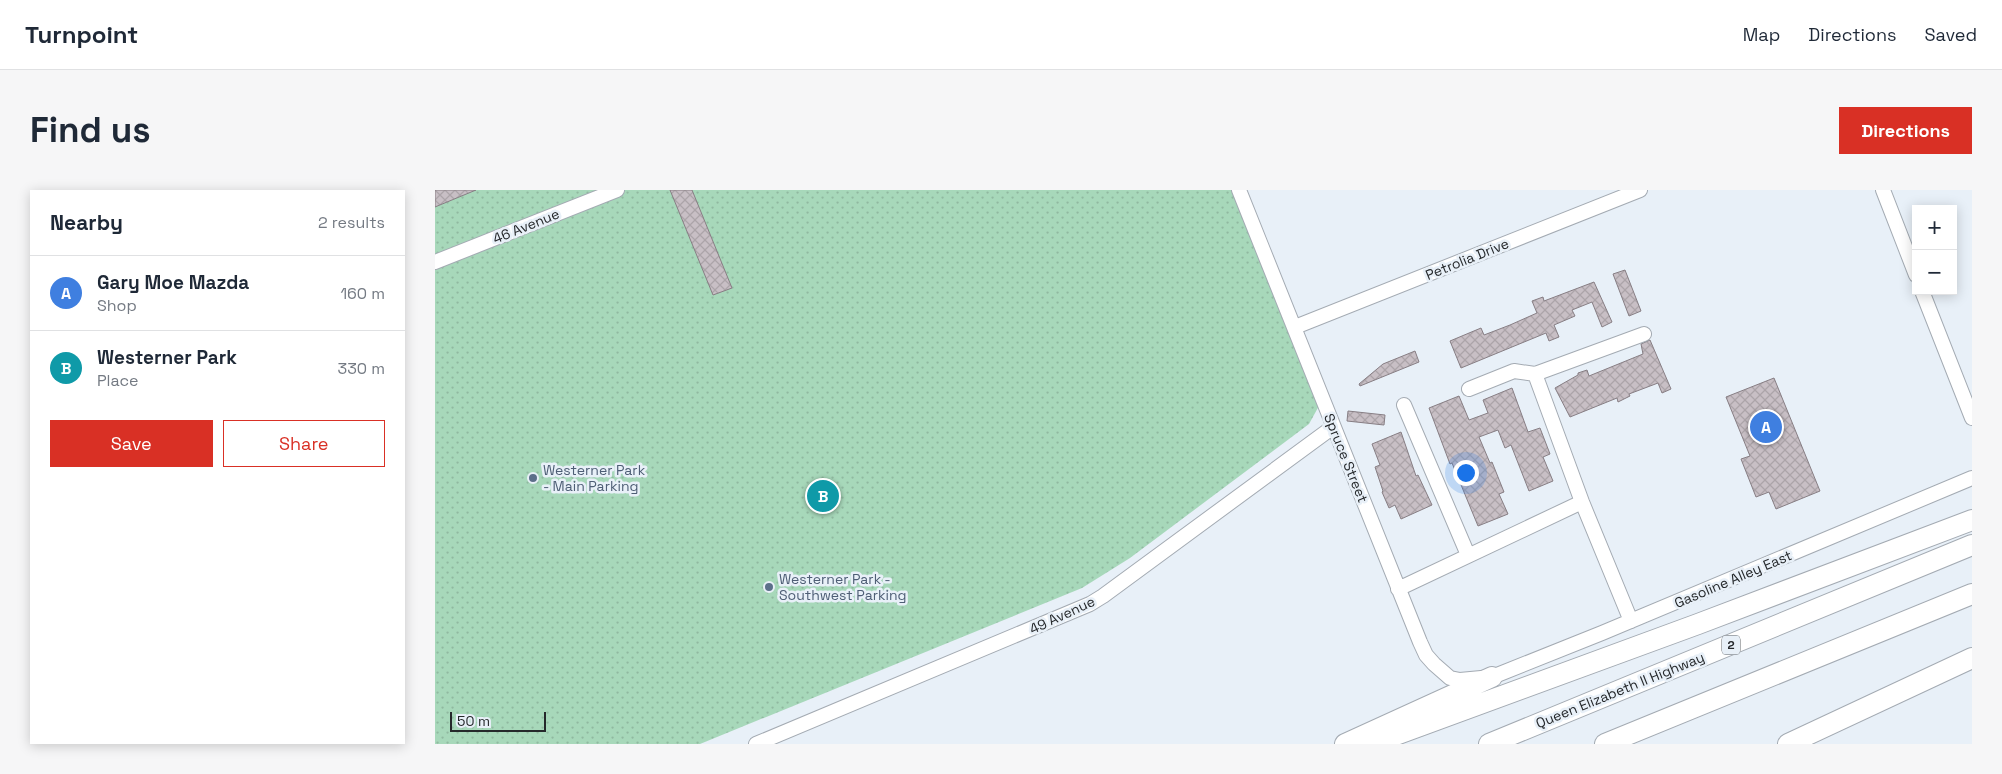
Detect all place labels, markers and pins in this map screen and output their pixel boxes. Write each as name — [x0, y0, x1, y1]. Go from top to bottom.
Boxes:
pin: A — [1750, 408, 1782, 446]
place label: Westerner Park - Main Parking — [543, 461, 646, 495]
marker: Westerner Park - Main Parking — [527, 472, 539, 484]
pin: B — [807, 477, 839, 515]
place label: Westerner Park - Southwest Parking — [779, 570, 907, 604]
marker: Westerner Park - Southwest Parking — [763, 581, 775, 593]

